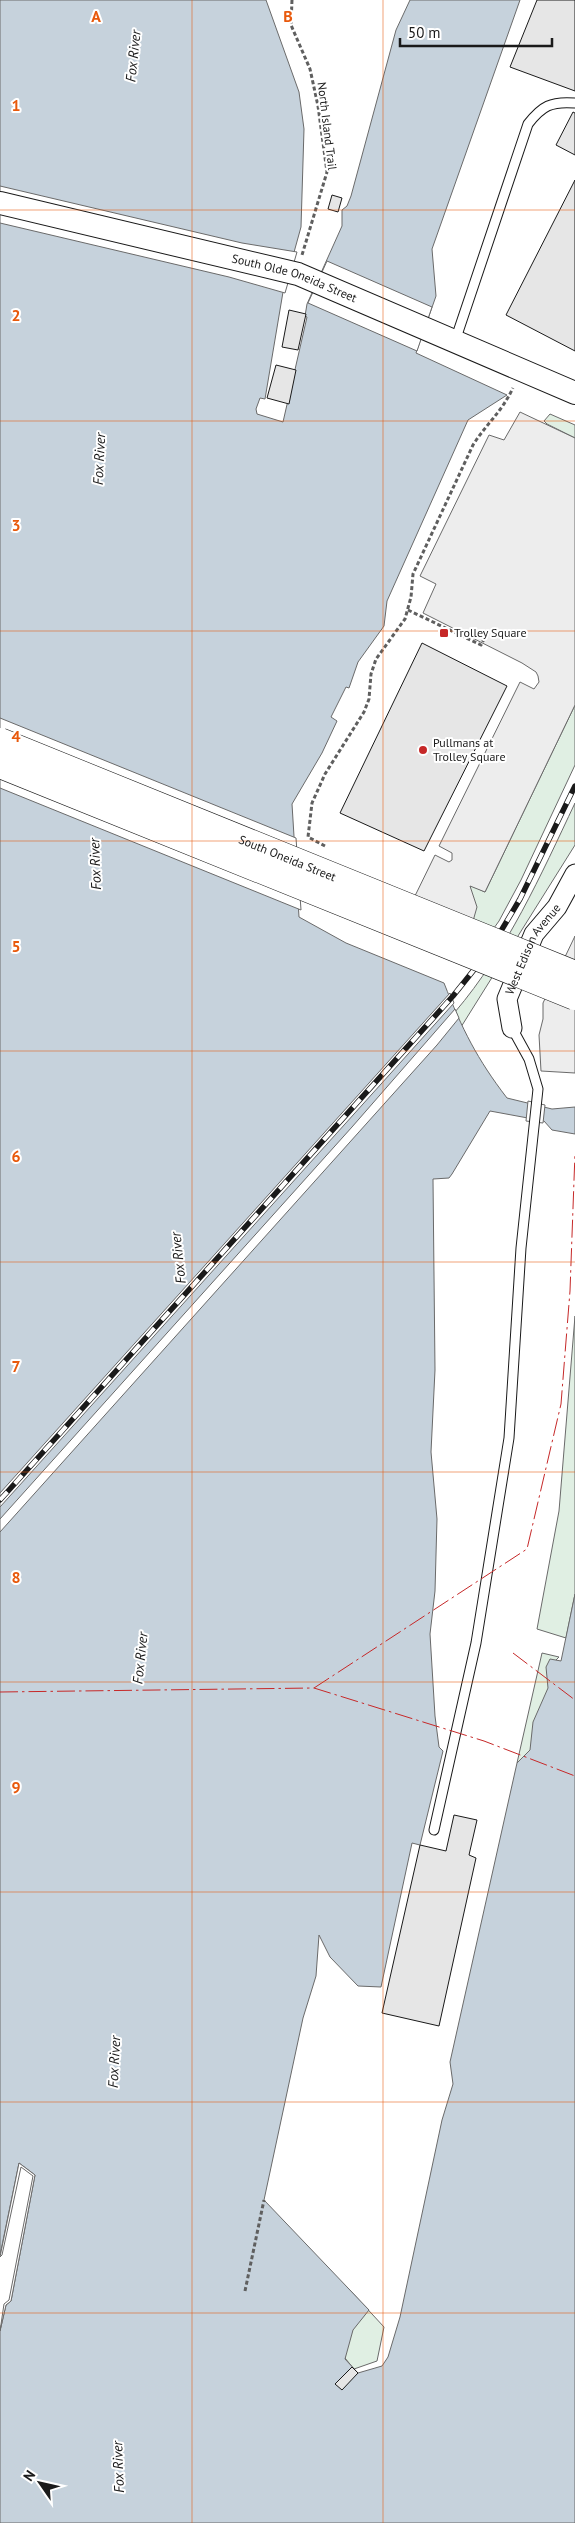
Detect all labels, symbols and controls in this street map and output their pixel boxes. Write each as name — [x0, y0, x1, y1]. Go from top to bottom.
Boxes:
text: A — [91, 6, 101, 26]
text: B — [283, 6, 293, 26]
scale bar — [400, 15, 552, 47]
text: 50 m — [408, 23, 441, 42]
water label: Fox River — [121, 28, 145, 83]
street label: North Island Trail — [315, 81, 340, 171]
text: 1 — [11, 95, 21, 115]
street label: South Olde Oneida Street — [230, 250, 359, 305]
text: 2 — [11, 305, 21, 325]
water label: Fox River — [89, 431, 109, 485]
text: 3 — [11, 515, 21, 535]
place label: Trolley Square — [454, 625, 527, 640]
marker: Trolley Square — [438, 627, 450, 639]
text: 4 — [11, 726, 21, 746]
place label: Pullmans at Trolley Square — [433, 735, 506, 764]
marker: Pullmans at Trolley Square — [417, 744, 429, 756]
street label: South Oneida Street — [237, 832, 338, 884]
water label: Fox River — [85, 836, 105, 890]
street label: West Edison Avenue — [502, 900, 564, 997]
text: 5 — [11, 936, 21, 956]
text: 6 — [11, 1146, 21, 1166]
water label: Fox River — [166, 1230, 190, 1285]
text: 7 — [11, 1356, 21, 1376]
text: 8 — [11, 1567, 21, 1587]
water label: Fox River — [128, 1630, 152, 1685]
text: 9 — [11, 1777, 21, 1797]
water label: Fox River — [104, 2034, 124, 2088]
water label: Fox River — [108, 2439, 128, 2493]
north arrow — [15, 2458, 65, 2508]
text: N — [19, 2467, 39, 2485]

